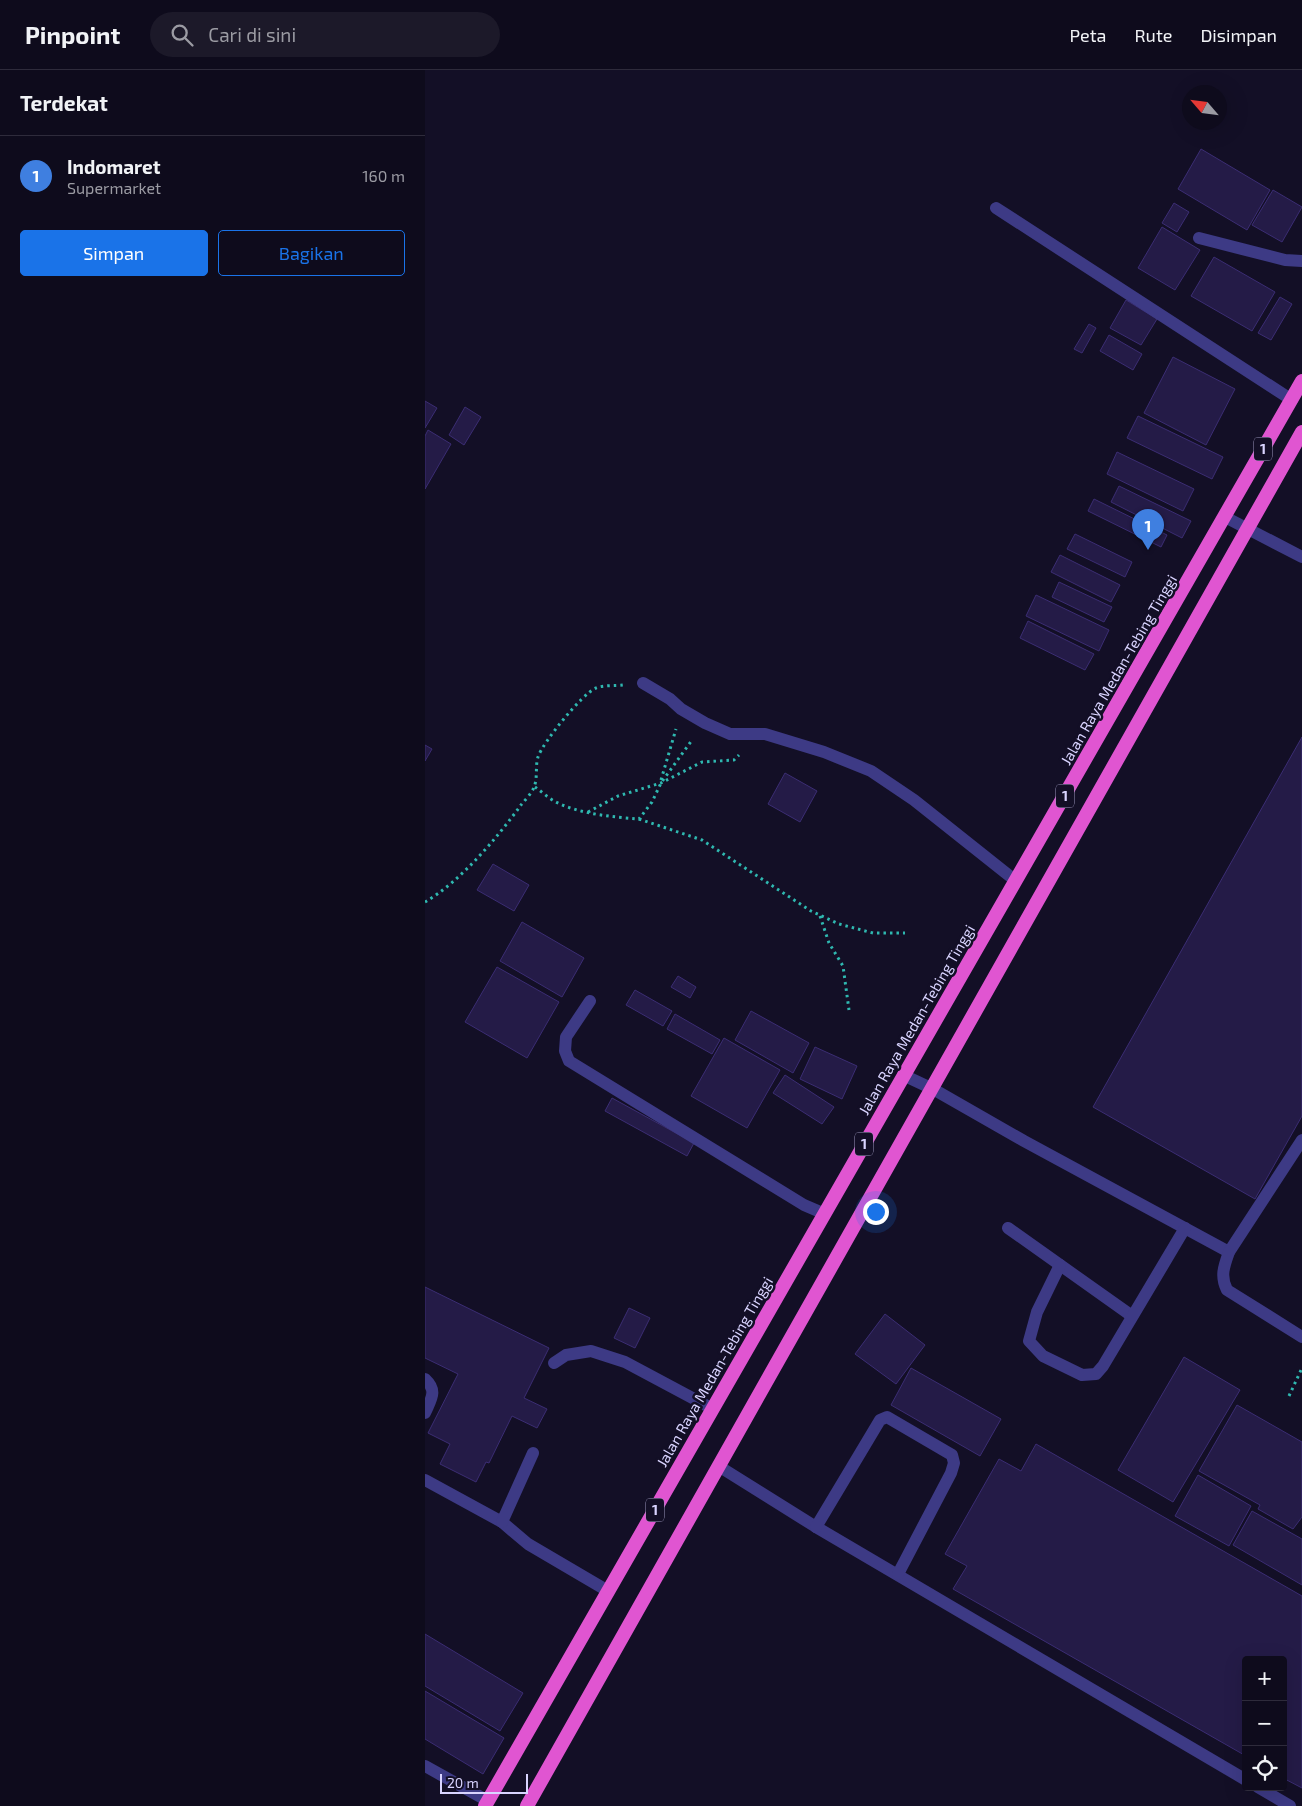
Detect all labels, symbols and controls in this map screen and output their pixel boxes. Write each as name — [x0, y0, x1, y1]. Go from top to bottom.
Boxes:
search box — [150, 12, 500, 57]
text: Pinpoint — [25, 20, 120, 49]
icon: search — [168, 21, 196, 49]
text: Cari di sini — [208, 23, 296, 46]
text: Peta — [1070, 24, 1107, 46]
text: Rute — [1135, 24, 1172, 46]
text: Disimpan — [1200, 24, 1277, 46]
north arrow — [1182, 85, 1227, 130]
text: Terdekat — [20, 90, 108, 115]
text: Indomaret — [67, 155, 161, 178]
text: 1 — [33, 166, 39, 185]
text: 160 m — [362, 166, 405, 185]
text: Supermarket — [67, 178, 161, 197]
button: Simpan — [20, 230, 208, 276]
button: Bagikan — [218, 230, 405, 276]
road number: 1 — [1254, 438, 1272, 460]
pin: 1 — [1132, 509, 1164, 550]
street label: Jalan Raya Medan-Tebing Tinggi — [1056, 571, 1180, 768]
road number: 1 — [1056, 784, 1074, 808]
street label: Jalan Raya Medan-Tebing Tinggi — [854, 921, 978, 1118]
road number: 1 — [855, 1132, 873, 1156]
your location — [863, 1199, 889, 1225]
street label: Jalan Raya Medan-Tebing Tinggi — [652, 1273, 776, 1470]
road number: 1 — [646, 1498, 664, 1522]
map controls — [1242, 1656, 1287, 1791]
button: + — [1242, 1656, 1287, 1701]
button: − — [1242, 1701, 1287, 1746]
button: locate — [1242, 1746, 1287, 1791]
scale bar — [440, 1771, 527, 1794]
text: 20 m — [447, 1774, 479, 1791]

